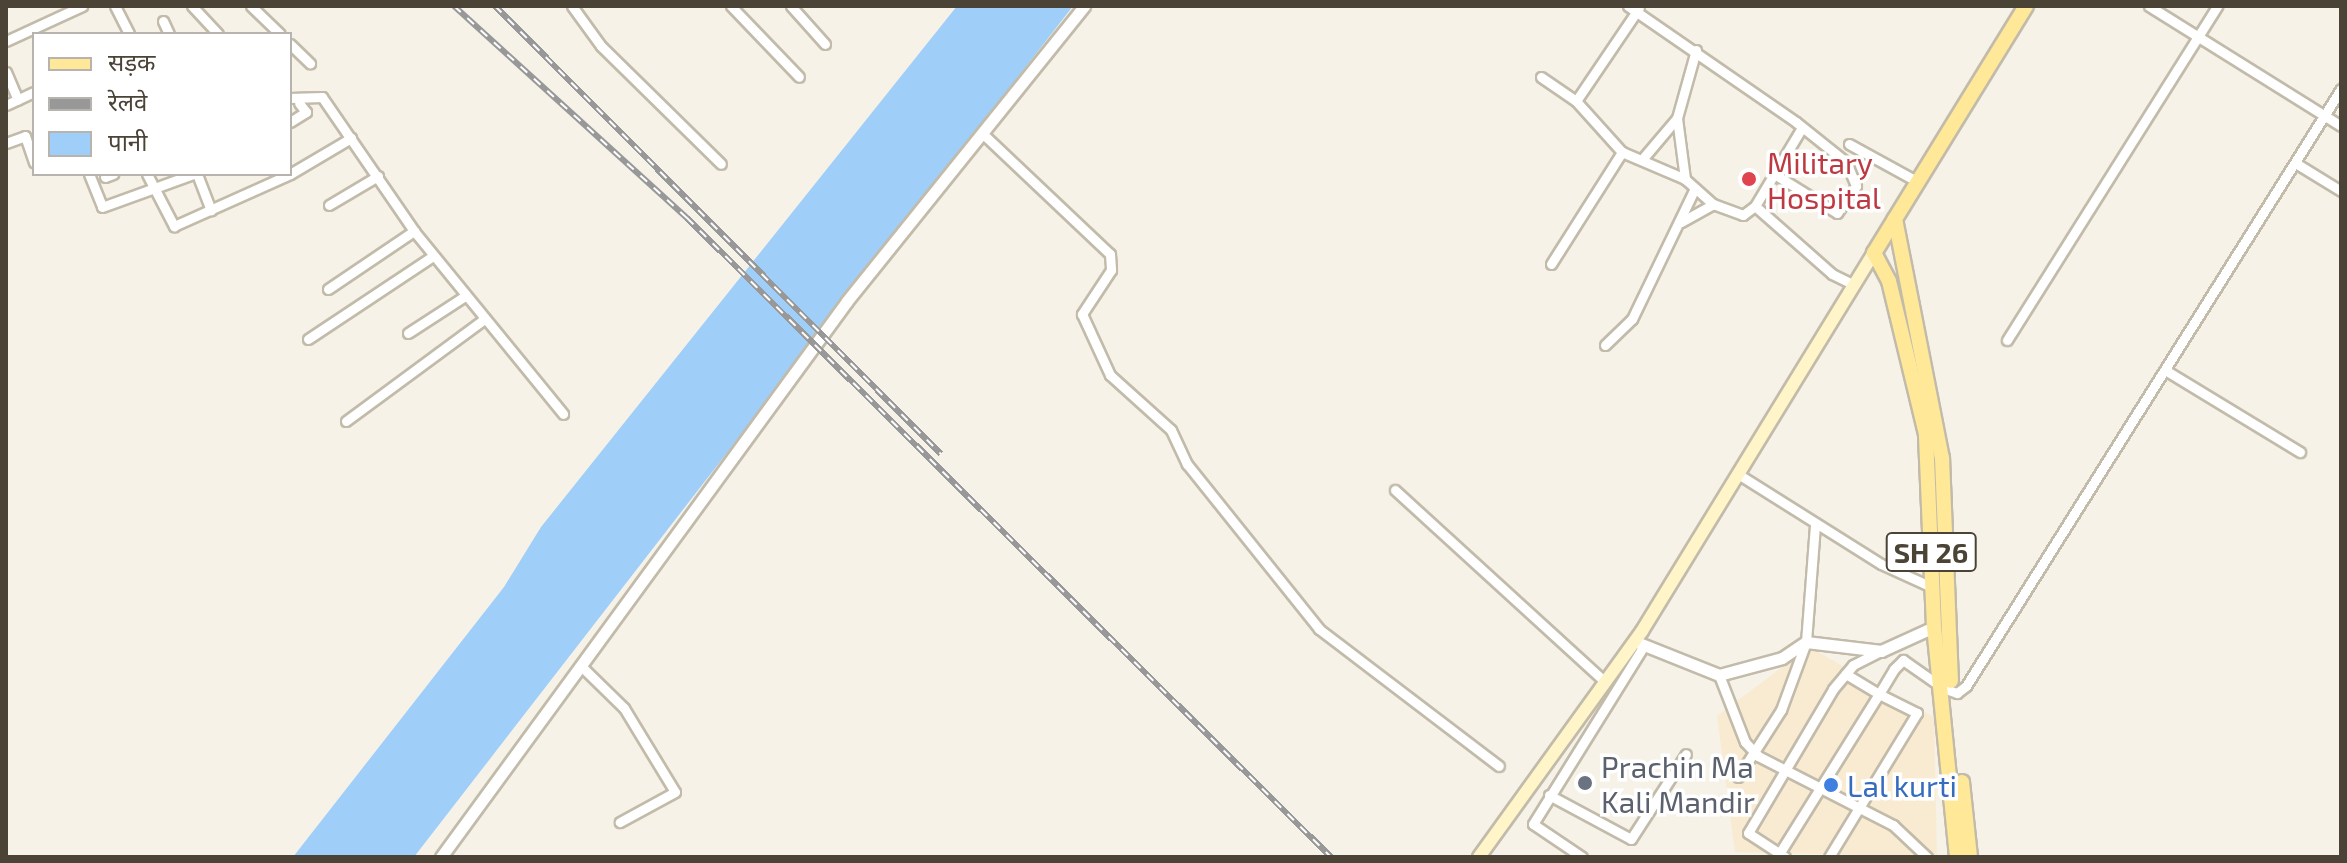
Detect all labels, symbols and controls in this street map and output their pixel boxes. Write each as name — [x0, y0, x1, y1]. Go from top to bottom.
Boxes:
legend — [32, 32, 292, 176]
text: सड़क — [108, 47, 156, 76]
text: रेलवे — [108, 87, 147, 116]
text: पानी — [108, 127, 147, 156]
place label: Military Hospital — [1767, 144, 1881, 214]
marker: Military Hospital — [1738, 168, 1760, 190]
road number: SH 26 — [1885, 528, 1977, 576]
place label: Prachin Ma Kali Mandir — [1601, 748, 1755, 818]
place label: Lal kurti — [1847, 767, 1958, 803]
marker: Prachin Ma Kali Mandir — [1576, 774, 1594, 792]
marker: Lal kurti — [1822, 776, 1840, 794]

